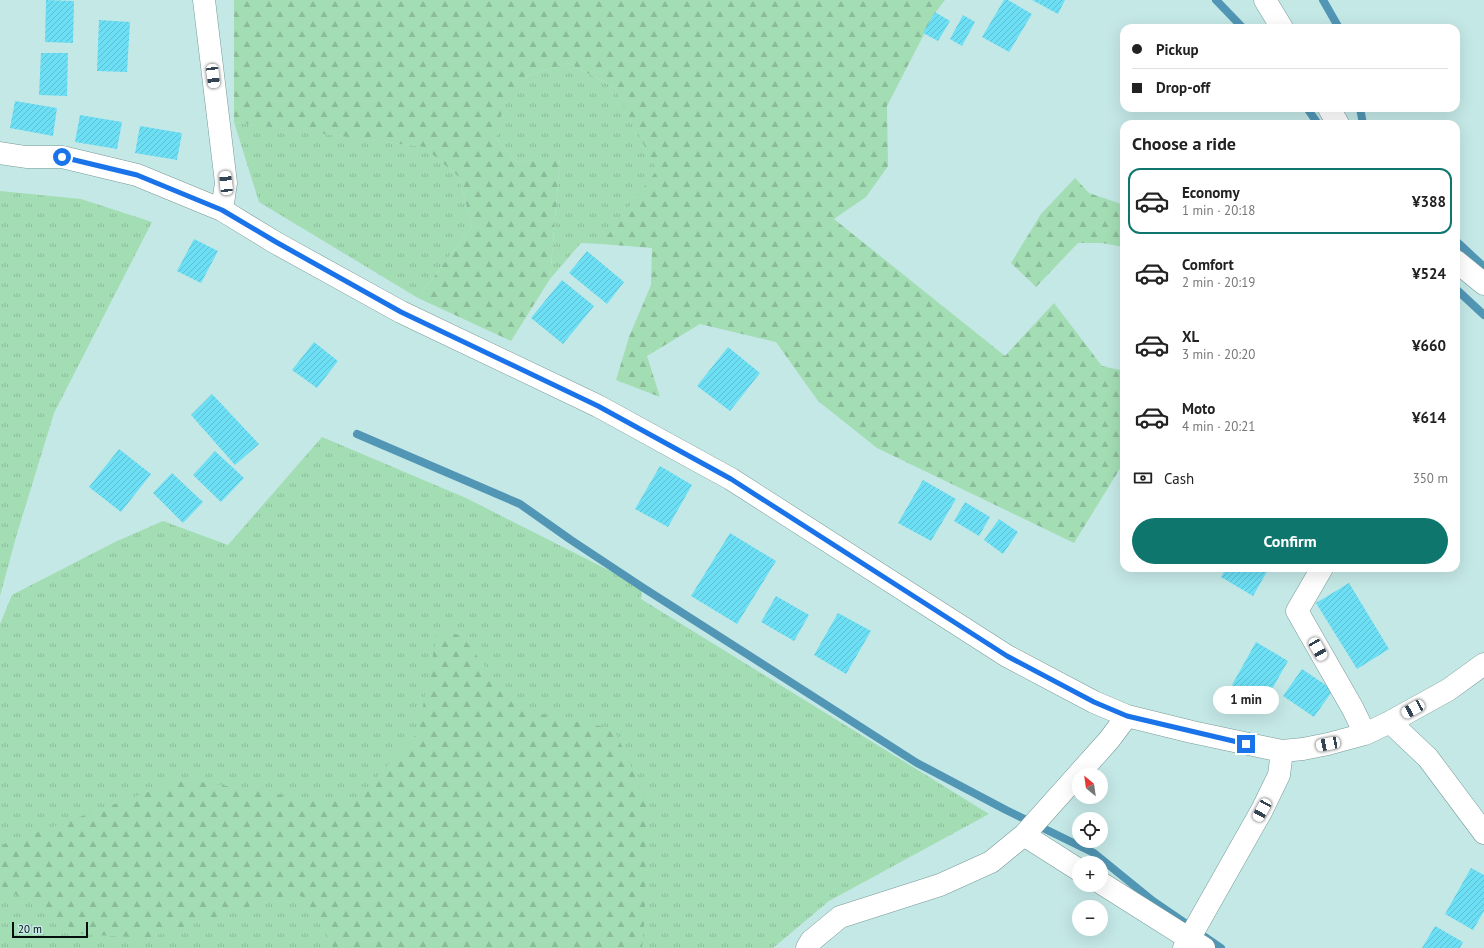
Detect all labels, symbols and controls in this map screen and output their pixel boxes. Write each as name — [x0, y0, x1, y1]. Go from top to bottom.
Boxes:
text: Pickup — [1156, 40, 1199, 59]
car — [206, 63, 220, 89]
text: Drop-off — [1156, 78, 1210, 97]
text: Choose a ride — [1132, 132, 1236, 155]
route start — [53, 148, 71, 166]
car — [219, 170, 233, 196]
icon: car — [1134, 183, 1170, 219]
text: Economy — [1182, 183, 1240, 202]
text: ¥388 — [1412, 192, 1446, 211]
text: 1 min · 20:18 — [1182, 202, 1255, 219]
icon: car — [1134, 255, 1170, 291]
text: Comfort — [1182, 255, 1234, 274]
text: ¥524 — [1412, 264, 1446, 283]
text: 2 min · 20:19 — [1182, 274, 1255, 291]
icon: car — [1134, 327, 1170, 363]
text: XL — [1182, 327, 1199, 346]
text: ¥660 — [1412, 336, 1446, 355]
text: 3 min · 20:20 — [1182, 346, 1255, 363]
icon: car — [1134, 399, 1170, 435]
text: Moto — [1182, 399, 1215, 418]
text: ¥614 — [1412, 408, 1446, 427]
text: 4 min · 20:21 — [1182, 418, 1255, 435]
icon: cash — [1132, 467, 1154, 489]
text: Cash — [1164, 469, 1194, 488]
text: 350 m — [1413, 470, 1448, 487]
button: Confirm — [1132, 518, 1448, 564]
car — [1307, 636, 1329, 662]
callout: 1 min — [1213, 686, 1279, 714]
text: 1 min — [1230, 691, 1262, 708]
car — [1400, 698, 1426, 720]
route end — [1237, 735, 1255, 753]
car — [1315, 736, 1341, 752]
north arrow — [1072, 768, 1108, 804]
map controls — [1072, 768, 1108, 936]
car — [1251, 797, 1273, 823]
button: locate — [1072, 812, 1108, 848]
button: + — [1072, 856, 1108, 892]
button: − — [1072, 900, 1108, 936]
scale bar — [12, 920, 88, 939]
text: 20 m — [18, 922, 42, 936]

